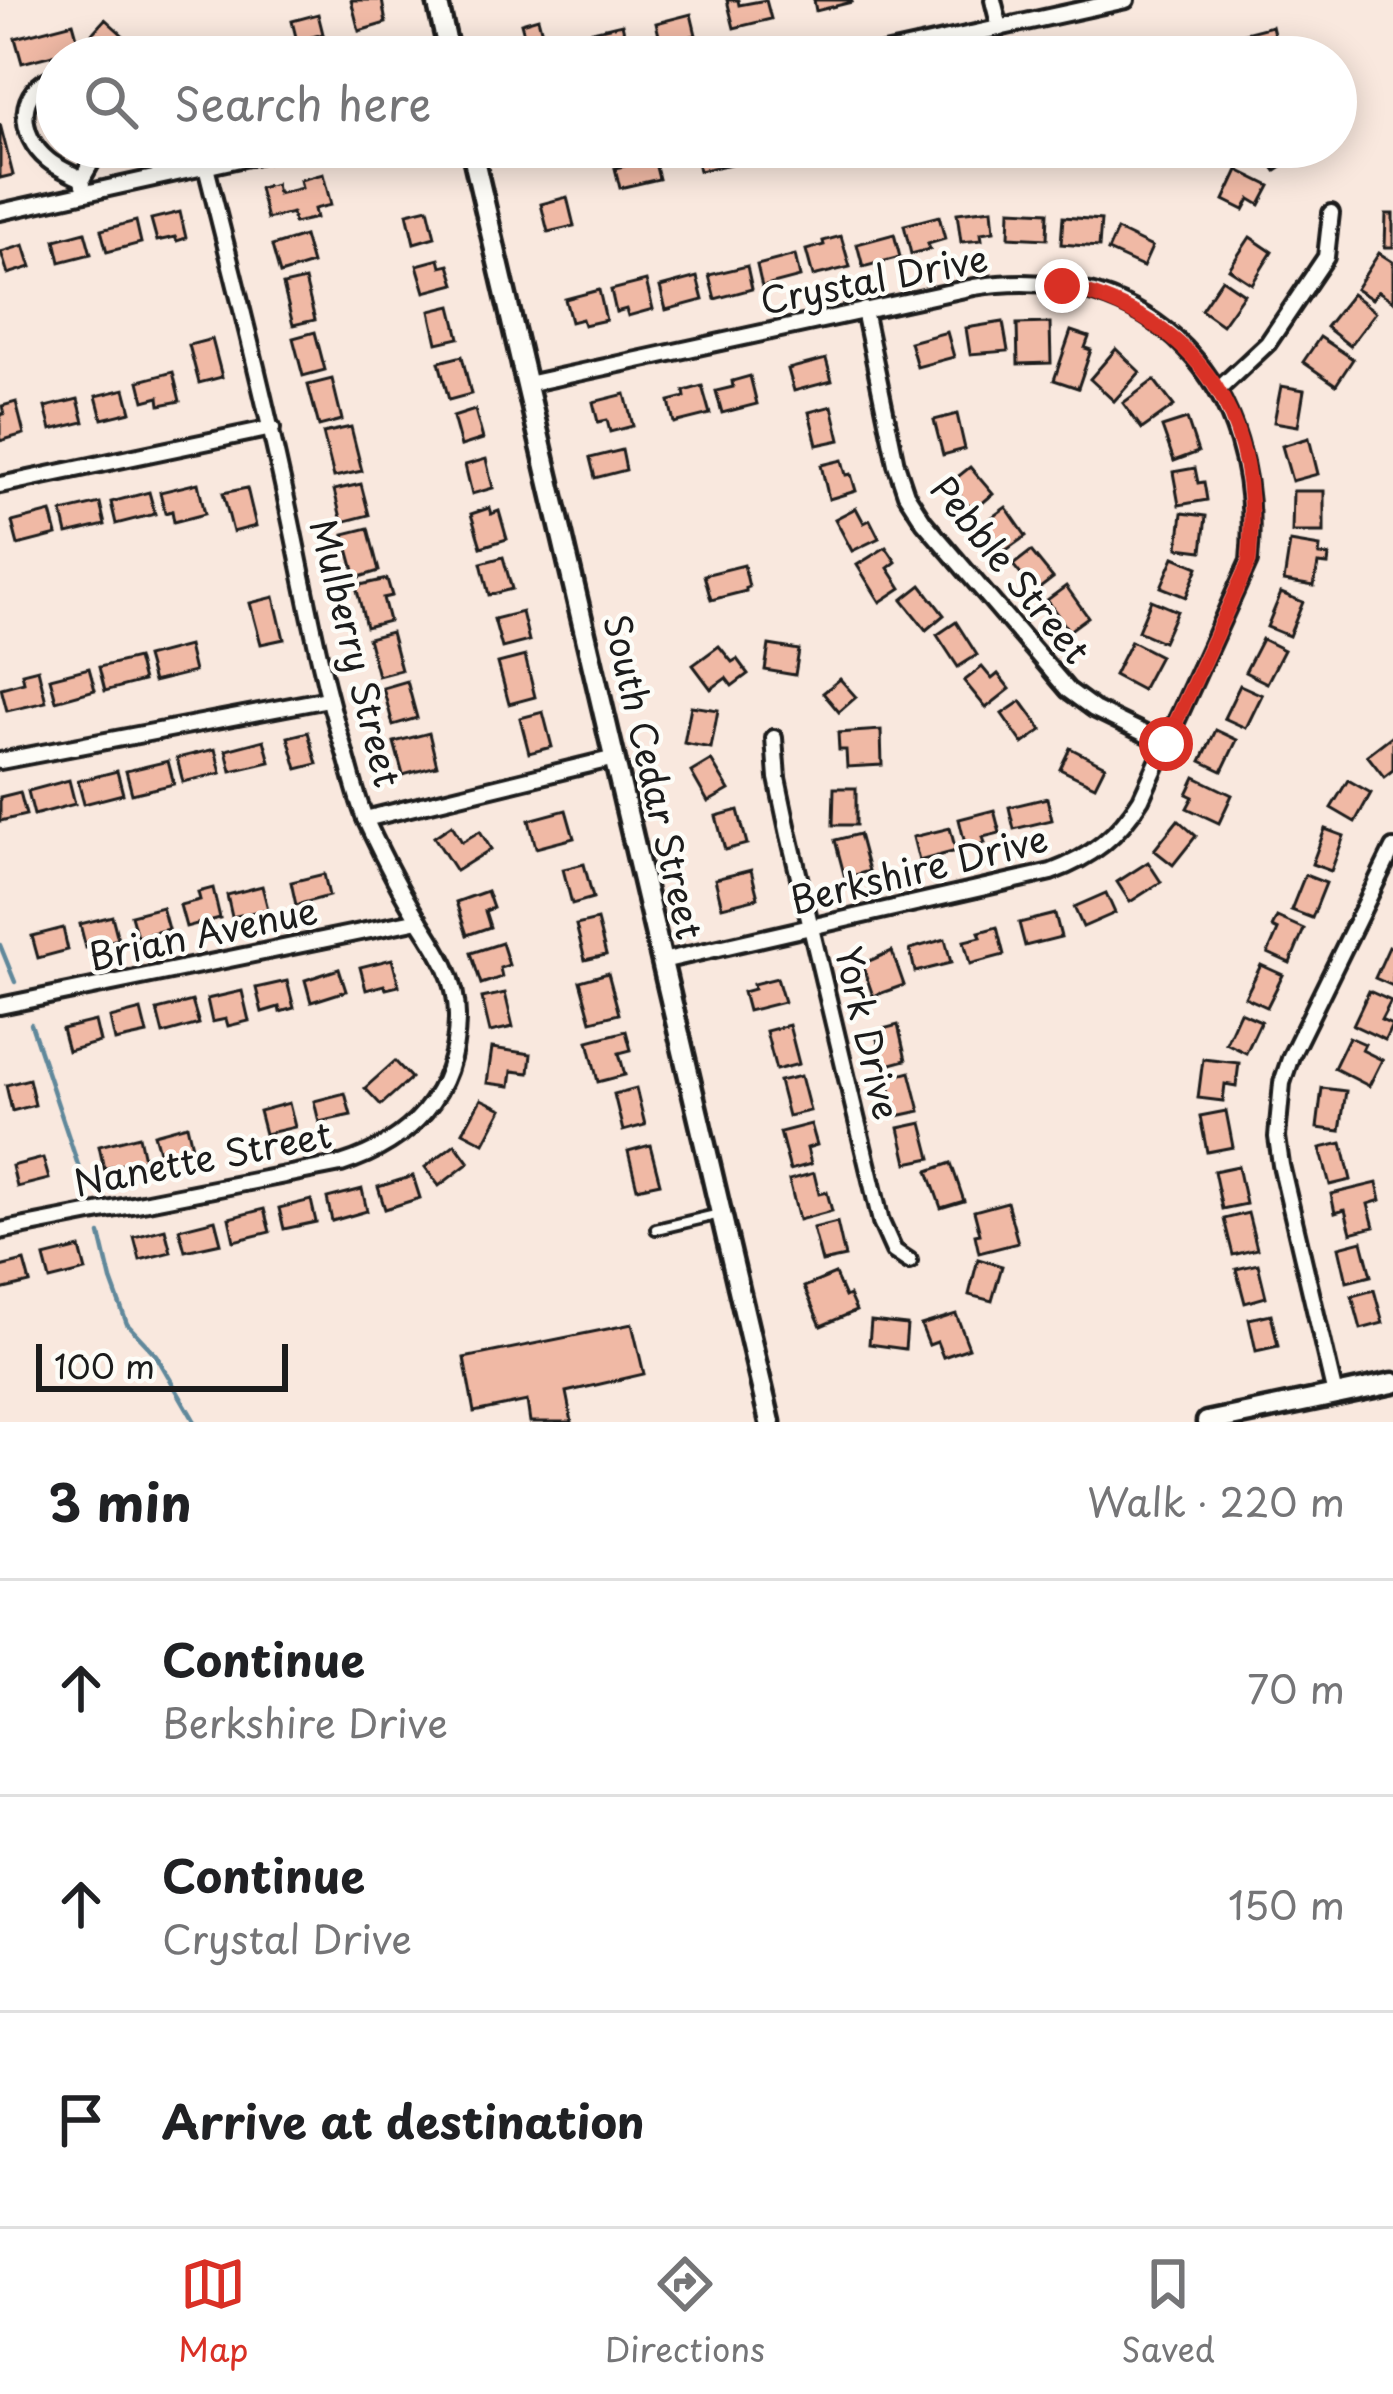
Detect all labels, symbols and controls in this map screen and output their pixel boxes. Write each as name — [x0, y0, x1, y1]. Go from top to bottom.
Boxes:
search box — [36, 36, 1357, 168]
text: Search here — [174, 68, 431, 136]
icon: search — [78, 69, 144, 135]
street label: Crystal Drive — [755, 230, 992, 327]
route end — [1035, 259, 1089, 313]
street label: Pebble Street — [919, 463, 1104, 675]
street label: Mulberry Street — [298, 513, 416, 792]
street label: South Cedar Street — [591, 609, 719, 944]
route start — [1139, 717, 1193, 771]
street label: Berkshire Drive — [784, 810, 1053, 926]
street label: Brian Avenue — [83, 881, 322, 983]
street label: York Drive — [823, 940, 915, 1125]
street label: Nanette Street — [69, 1106, 336, 1208]
scale bar — [36, 1338, 288, 1391]
text: 100 m — [54, 1340, 155, 1390]
text: 3 min — [48, 1462, 192, 1539]
text: Walk · 220 m — [1087, 1471, 1345, 1530]
text: Continue — [162, 1624, 365, 1692]
icon: ahead — [48, 1655, 114, 1721]
text: 70 m — [1247, 1658, 1345, 1717]
text: Berkshire Drive — [162, 1692, 448, 1751]
text: Continue — [162, 1840, 365, 1908]
icon: ahead — [48, 1871, 114, 1937]
text: 150 m — [1228, 1874, 1345, 1933]
text: Crystal Drive — [162, 1908, 412, 1967]
text: Arrive at destination — [162, 2086, 645, 2154]
icon: arrive — [48, 2087, 114, 2153]
tab: Map — [178, 2251, 249, 2373]
tab: Directions — [605, 2251, 765, 2373]
tab: Saved — [1121, 2251, 1215, 2373]

